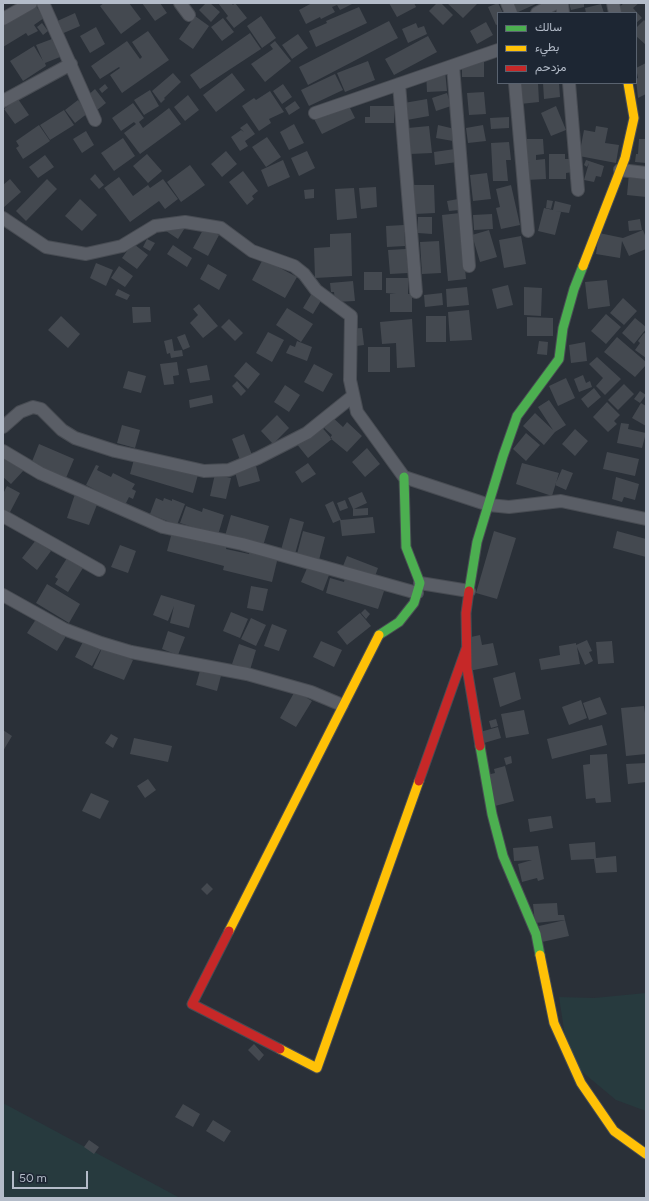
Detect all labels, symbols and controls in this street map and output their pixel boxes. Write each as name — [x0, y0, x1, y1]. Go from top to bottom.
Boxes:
legend — [497, 12, 637, 84]
text: سالك — [535, 20, 562, 34]
text: بطيء — [535, 40, 559, 54]
text: مزدحم — [535, 60, 566, 74]
scale bar — [14, 1163, 90, 1189]
text: 50 m — [19, 1171, 47, 1185]

